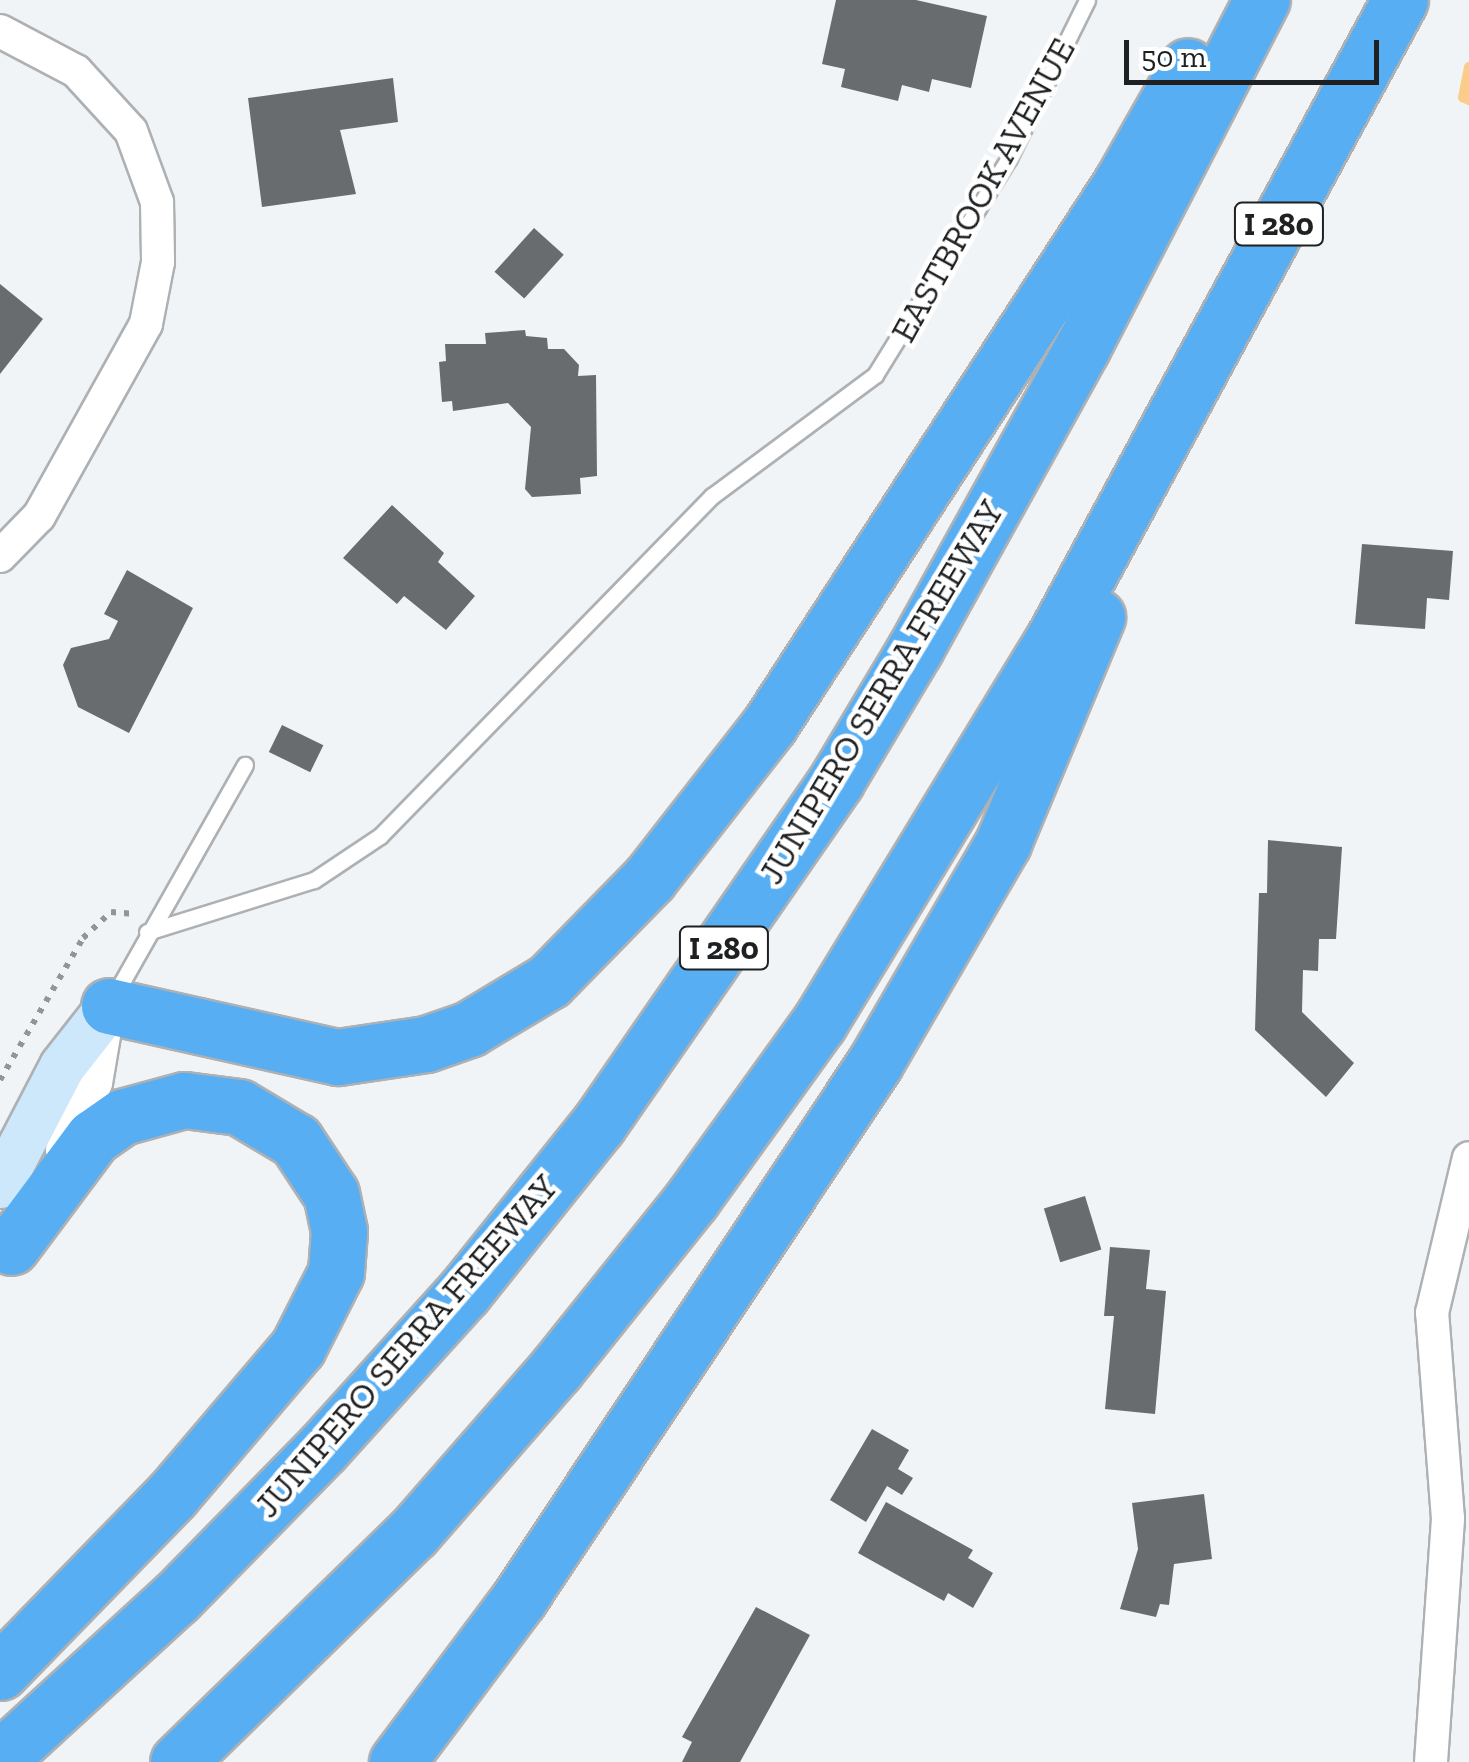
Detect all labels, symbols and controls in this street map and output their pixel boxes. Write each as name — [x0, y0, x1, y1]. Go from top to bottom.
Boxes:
scale bar — [1129, 20, 1384, 82]
street label: EASTBROOK AVENUE — [882, 30, 1084, 350]
text: 50 m — [1141, 39, 1206, 75]
road number: I 280 — [1232, 197, 1326, 251]
street label: JUNIPERO SERRA FREEWAY — [749, 492, 1013, 892]
road number: I 280 — [676, 921, 772, 975]
street label: JUNIPERO SERRA FREEWAY — [246, 1166, 566, 1526]

